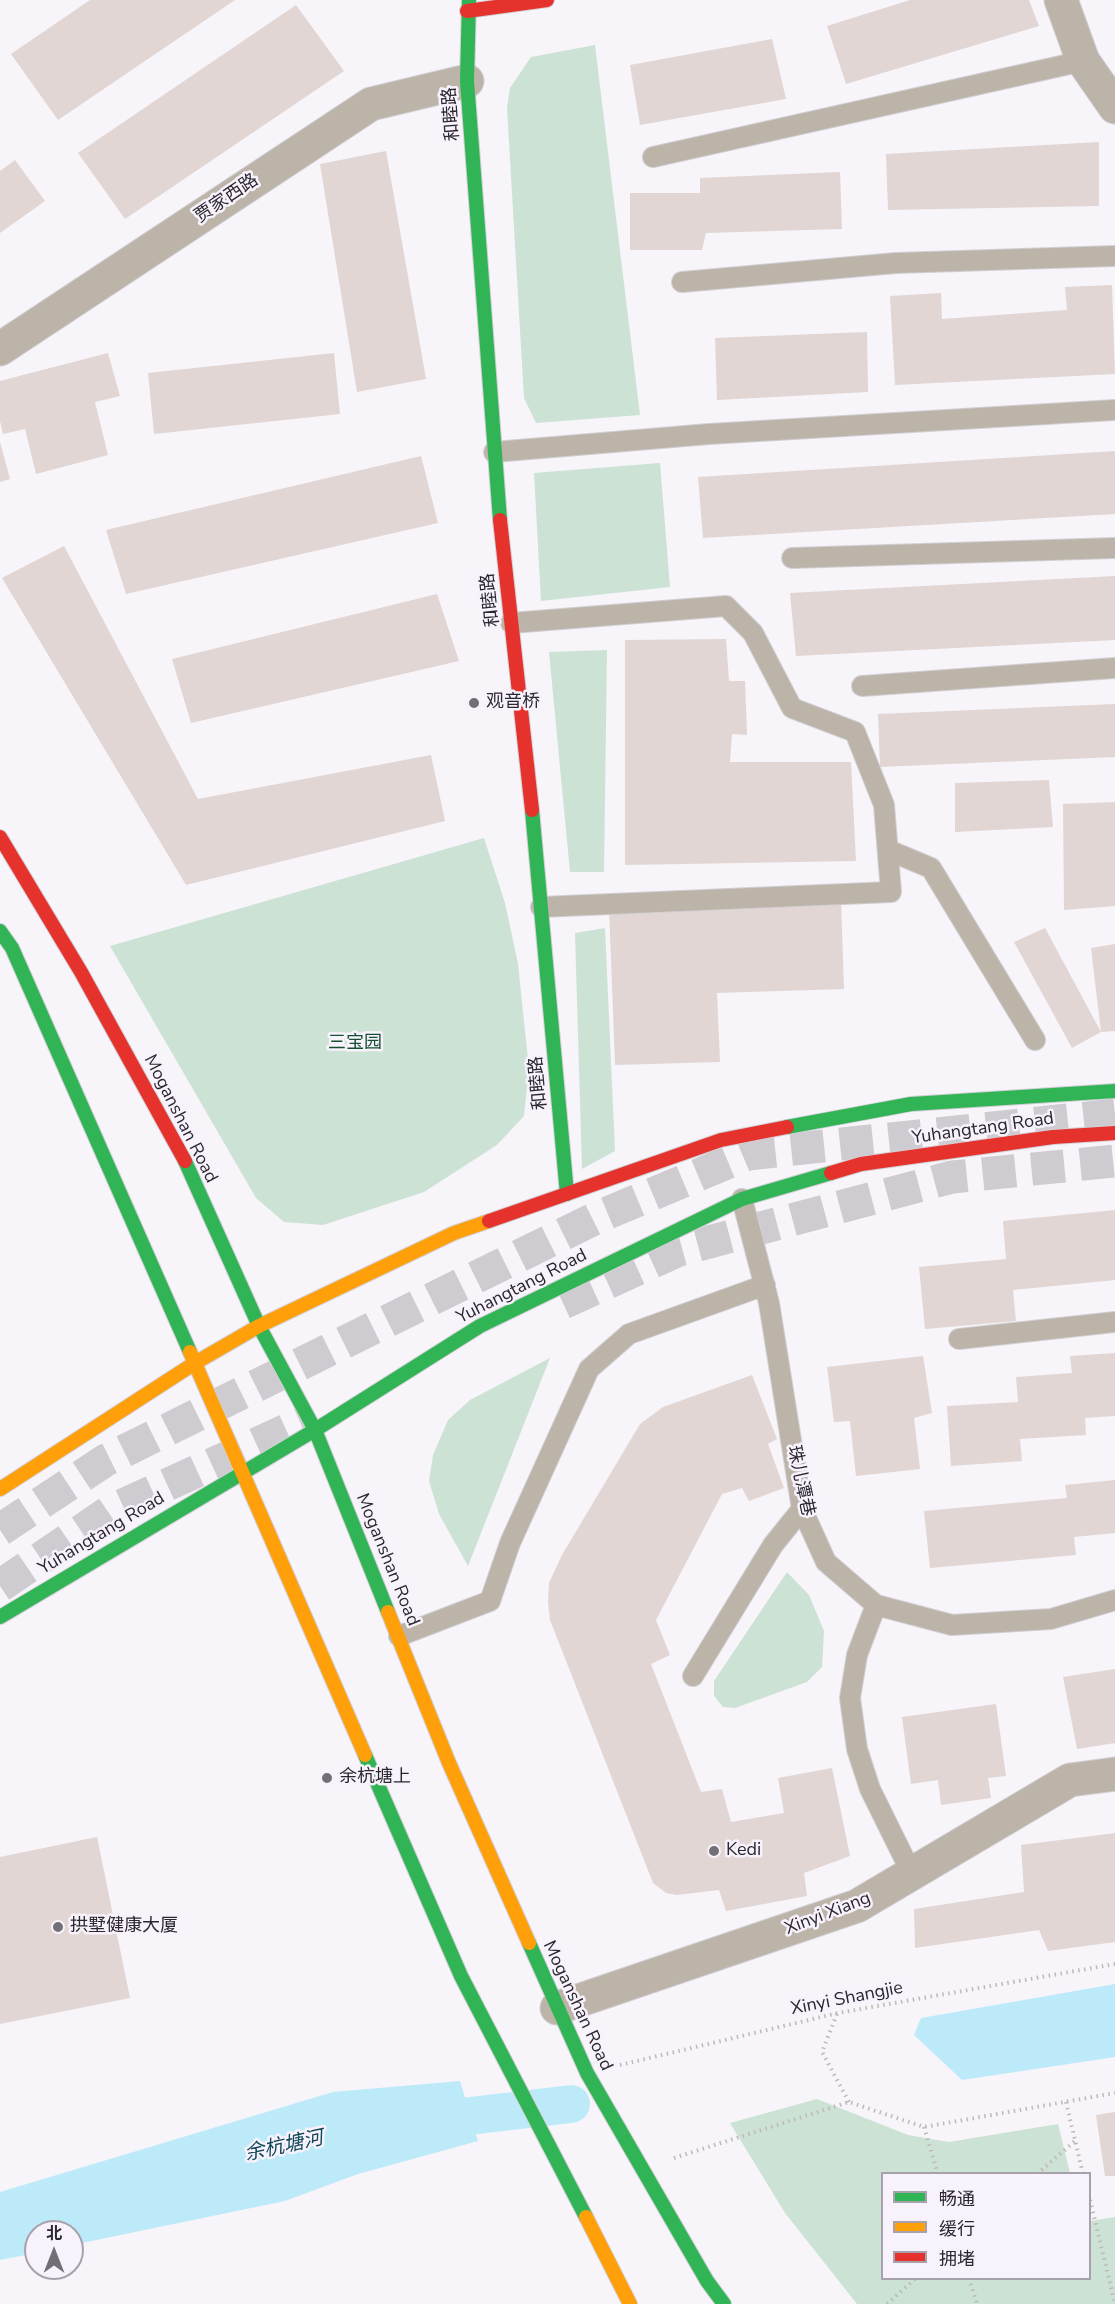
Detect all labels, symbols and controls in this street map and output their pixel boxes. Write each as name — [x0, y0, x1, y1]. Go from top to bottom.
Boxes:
street label: 和睦路 — [439, 86, 465, 142]
street label: 贾家西路 — [191, 170, 263, 228]
street label: 和睦路 — [477, 572, 505, 628]
place label: 观音桥 — [486, 692, 540, 714]
marker: 观音桥 — [467, 696, 481, 710]
park label: 三宝园 — [328, 1033, 382, 1055]
street label: Moganshan Road — [138, 1051, 222, 1187]
street label: 和睦路 — [526, 1055, 552, 1111]
street label: Yuhangtang Road — [911, 1108, 1055, 1150]
street label: Yuhangtang Road — [453, 1245, 591, 1329]
street label: 珠儿潭巷 — [782, 1444, 818, 1518]
street label: Yuhangtang Road — [35, 1488, 169, 1580]
street label: Moganshan Road — [351, 1491, 423, 1629]
place label: 余杭塘上 — [339, 1767, 411, 1789]
marker: 余杭塘上 — [320, 1771, 334, 1785]
place label: Kedi — [726, 1840, 761, 1862]
marker: Kedi — [707, 1844, 721, 1858]
street label: Xinyi Xiang — [782, 1888, 874, 1940]
place label: 拱墅健康大厦 — [70, 1916, 178, 1938]
marker: 拱墅健康大厦 — [51, 1920, 65, 1934]
street label: Moganshan Road — [537, 1938, 617, 2074]
street label: Xinyi Shangjie — [789, 1978, 905, 2020]
water label: 余杭塘河 — [242, 2127, 326, 2167]
legend — [881, 2172, 1091, 2280]
text: 畅通 — [939, 2187, 975, 2211]
text: 缓行 — [939, 2217, 975, 2241]
north arrow — [24, 2220, 84, 2280]
text: 北 — [46, 2223, 62, 2245]
text: 拥堵 — [939, 2247, 975, 2271]

